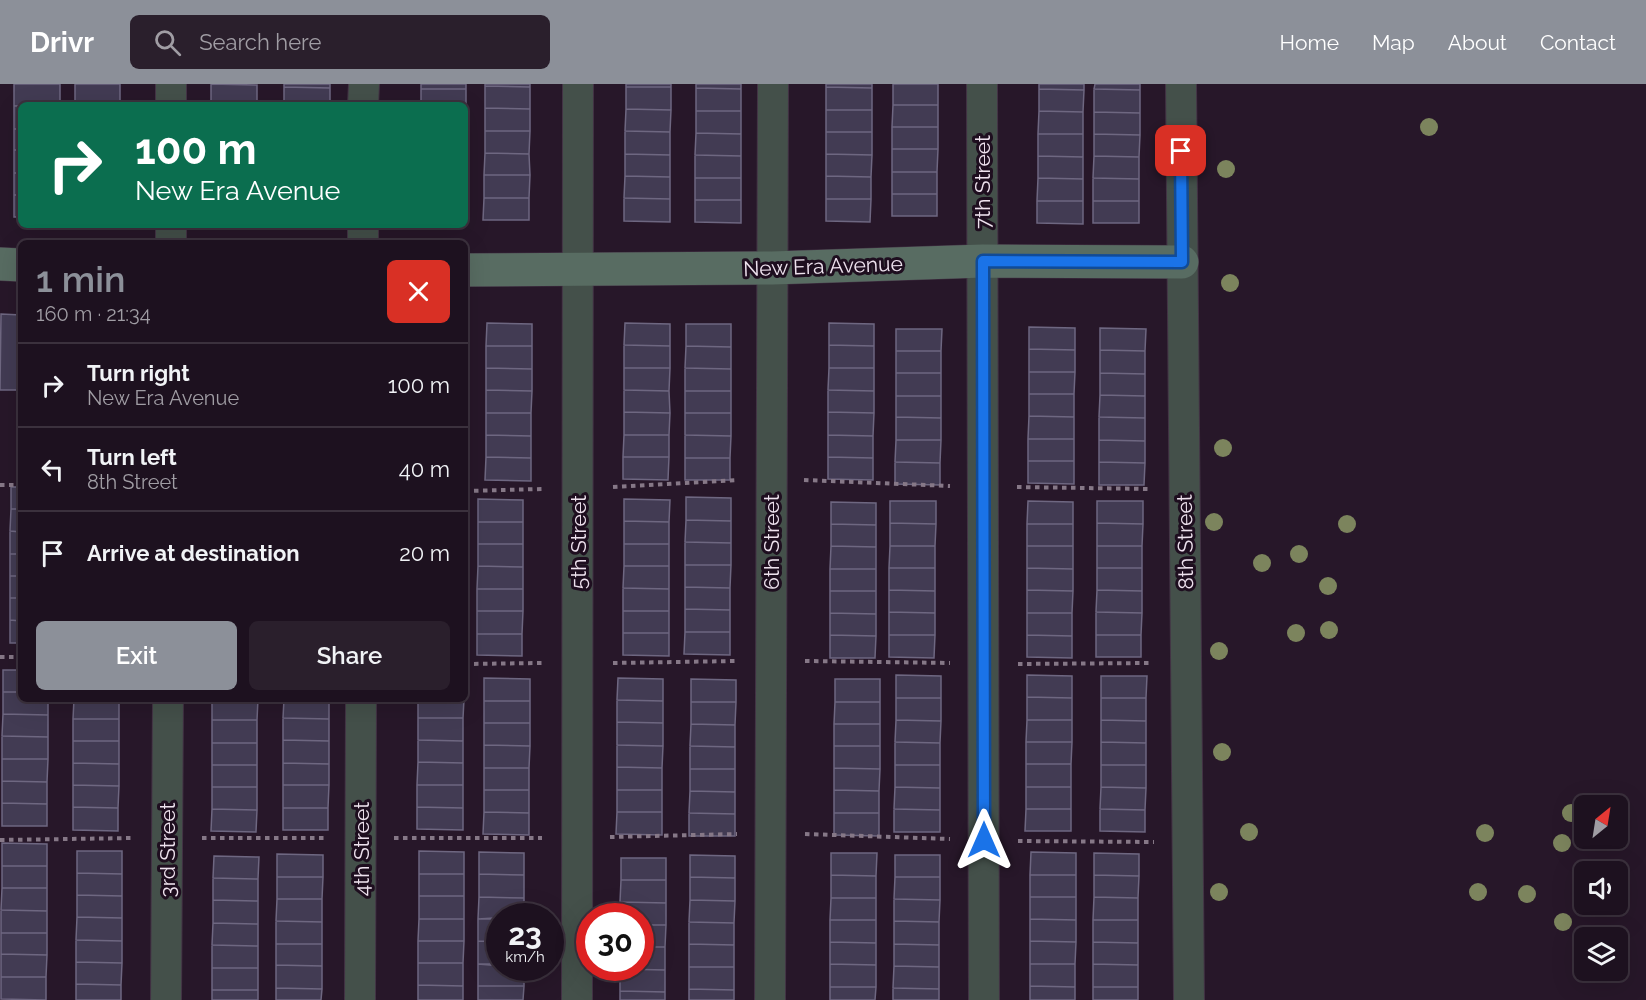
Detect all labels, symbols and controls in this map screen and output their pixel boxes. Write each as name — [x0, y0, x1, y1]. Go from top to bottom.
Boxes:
search box — [130, 15, 550, 69]
text: Drivr — [30, 26, 94, 59]
icon: search — [151, 26, 184, 59]
text: Search here — [199, 29, 321, 55]
text: Home — [1280, 30, 1339, 55]
text: Map — [1372, 30, 1415, 55]
text: About — [1448, 30, 1507, 55]
text: Contact — [1540, 30, 1616, 55]
text: 100 m — [135, 125, 257, 174]
pin — [1155, 125, 1206, 176]
icon: right — [36, 126, 114, 204]
icon: arrive — [1164, 134, 1197, 167]
street label: 7th Street — [970, 135, 995, 229]
text: New Era Avenue — [135, 175, 340, 206]
street label: New Era Avenue — [743, 251, 903, 281]
text: 1 min — [36, 258, 125, 300]
button: close — [387, 260, 450, 323]
text: 160 m · 21:34 — [36, 302, 151, 326]
text: Turn right — [87, 360, 190, 386]
icon: right — [36, 369, 69, 402]
text: 100 m — [388, 372, 450, 398]
text: New Era Avenue — [87, 386, 239, 410]
text: Turn left — [87, 444, 177, 470]
icon: left — [36, 453, 69, 486]
text: 40 m — [399, 456, 450, 482]
text: 8th Street — [87, 470, 178, 494]
street label: 6th Street — [759, 494, 784, 590]
street label: 8th Street — [1172, 494, 1198, 590]
street label: 5th Street — [566, 495, 591, 589]
icon: arrive — [36, 537, 69, 570]
text: Arrive at destination — [87, 540, 300, 566]
text: 20 m — [399, 540, 450, 566]
button: Exit — [36, 621, 237, 690]
button: Share — [249, 621, 450, 690]
north arrow — [1574, 795, 1628, 849]
map controls — [1574, 795, 1628, 981]
street label: 4th Street — [349, 802, 374, 896]
street label: 3rd Street — [155, 803, 180, 897]
position arrow — [952, 808, 1016, 872]
button: sound — [1574, 861, 1628, 915]
speed limit sign: 30 — [576, 903, 654, 981]
text: 23 — [508, 917, 542, 952]
button: layers — [1574, 927, 1628, 981]
text: km/h — [505, 948, 545, 966]

